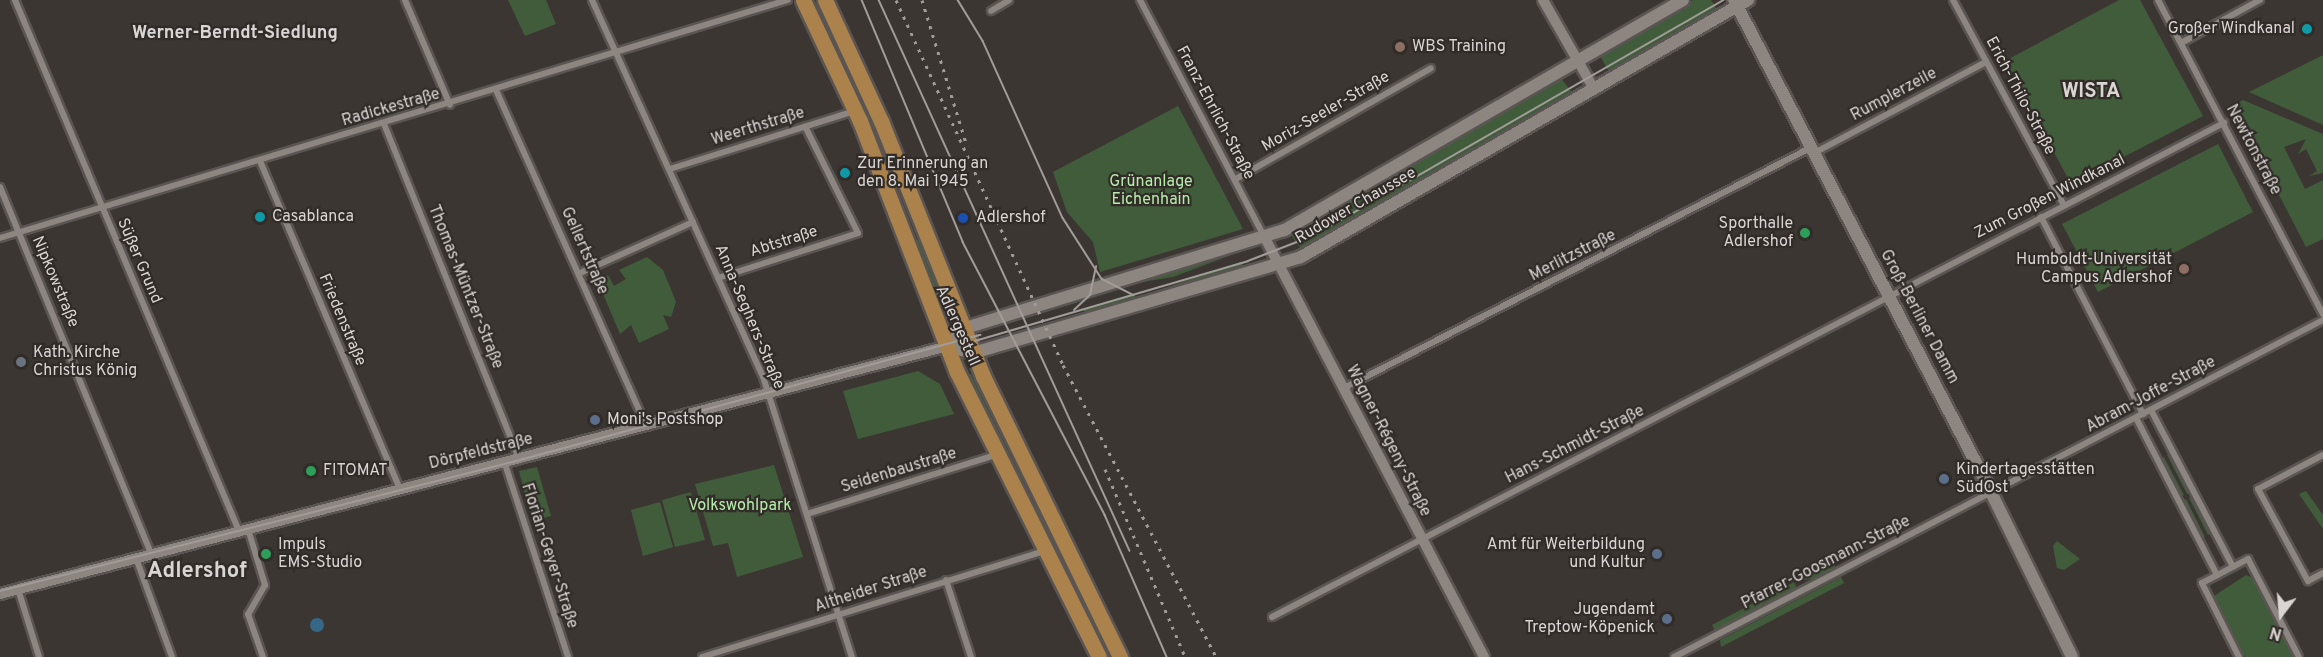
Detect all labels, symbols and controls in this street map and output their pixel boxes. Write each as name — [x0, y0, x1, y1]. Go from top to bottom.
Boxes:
place label: Großer Windkanal — [2167, 19, 2295, 39]
marker: Großer Windkanal — [2300, 22, 2314, 36]
district label: Werner-Berndt-Siedlung — [132, 23, 338, 45]
street label: Erich-Thilo-Straße — [1981, 34, 2059, 158]
place label: WBS Training — [1412, 37, 1507, 57]
marker: WBS Training — [1393, 40, 1407, 54]
street label: Franz-Ehrlich-Straße — [1172, 43, 1258, 183]
street label: Rumplerzeile — [1848, 64, 1940, 126]
street label: Moriz-Seeler-Straße — [1259, 68, 1393, 156]
district label: WISTA — [2062, 80, 2120, 104]
street label: Radickestraße — [340, 85, 442, 131]
street label: Newtonstraße — [2221, 101, 2285, 199]
street label: Weerthstraße — [709, 104, 807, 150]
street label: Zum Großen Windkanal — [1971, 151, 2129, 243]
place label: Zur Erinnerung an den 8. Mai 1945 — [857, 154, 988, 192]
street label: Rudower Chaussee — [1292, 164, 1420, 248]
marker: Zur Erinnerung an den 8. Mai 1945 — [838, 166, 852, 180]
park label: Grünanlage Eichenhain — [1109, 172, 1193, 210]
street label: Thomas-Müntzer-Straße — [423, 202, 507, 372]
street label: Gellertstraße — [556, 204, 612, 298]
place label: Casablanca — [272, 207, 354, 227]
place label: Adlershof — [976, 208, 1046, 228]
marker: Adlershof — [954, 209, 972, 227]
marker: Casablanca — [253, 210, 267, 224]
place label: Sporthalle Adlershof — [1719, 214, 1793, 252]
street label: Süßer Grund — [112, 216, 166, 306]
street label: Abtstraße — [748, 222, 820, 262]
street label: Merlitzstraße — [1527, 226, 1619, 286]
marker: Sporthalle Adlershof — [1798, 226, 1812, 240]
street label: Nipkowstraße — [27, 234, 83, 330]
street label: Anna-Seghers-Straße — [710, 242, 788, 392]
street label: Groß-Berliner Damm — [1875, 247, 1963, 387]
place label: Humboldt-Universität Campus Adlershof — [2016, 250, 2172, 288]
marker: Humboldt-Universität Campus Adlershof — [2177, 262, 2191, 276]
street label: Friedenstraße — [314, 271, 370, 369]
street label: Adlergestell — [931, 283, 983, 369]
place label: Kath. Kirche Christus König — [33, 343, 137, 381]
street label: Abram-Joffe-Straße — [2083, 353, 2219, 437]
marker: Kath. Kirche Christus König — [14, 355, 28, 369]
street label: Wagner-Régeny-Straße — [1341, 362, 1435, 520]
street label: Hans-Schmidt-Straße — [1502, 402, 1648, 488]
place label: Moni's Postshop — [607, 410, 723, 430]
marker: Moni's Postshop — [588, 413, 602, 427]
street label: Dörpfeldstraße — [427, 430, 535, 474]
street label: Seidenbaustraße — [839, 444, 959, 498]
place label: Kindertagesstätten SüdOst — [1956, 460, 2095, 498]
place label: FITOMAT — [323, 461, 388, 481]
marker: FITOMAT — [304, 464, 318, 478]
marker: Kindertagesstätten SüdOst — [1937, 472, 1951, 486]
street label: Florian-Geyer-Straße — [516, 481, 582, 631]
park label: Volkswohlpark — [688, 496, 792, 516]
street label: Pfarrer-Goosmann-Straße — [1738, 512, 1914, 614]
place label: Impuls EMS-Studio — [278, 535, 362, 573]
place label: Amt für Weiterbildung und Kultur — [1486, 535, 1645, 573]
marker: Impuls EMS-Studio — [259, 547, 273, 561]
marker: Amt für Weiterbildung und Kultur — [1650, 547, 1664, 561]
district label: Adlershof — [147, 559, 247, 585]
street label: Altheider Straße — [812, 563, 930, 617]
north arrow — [2251, 585, 2311, 645]
place label: Jugendamt Treptow-Köpenick — [1524, 600, 1655, 638]
marker: Jugendamt Treptow-Köpenick — [1660, 612, 1674, 626]
text: N — [2268, 621, 2284, 644]

